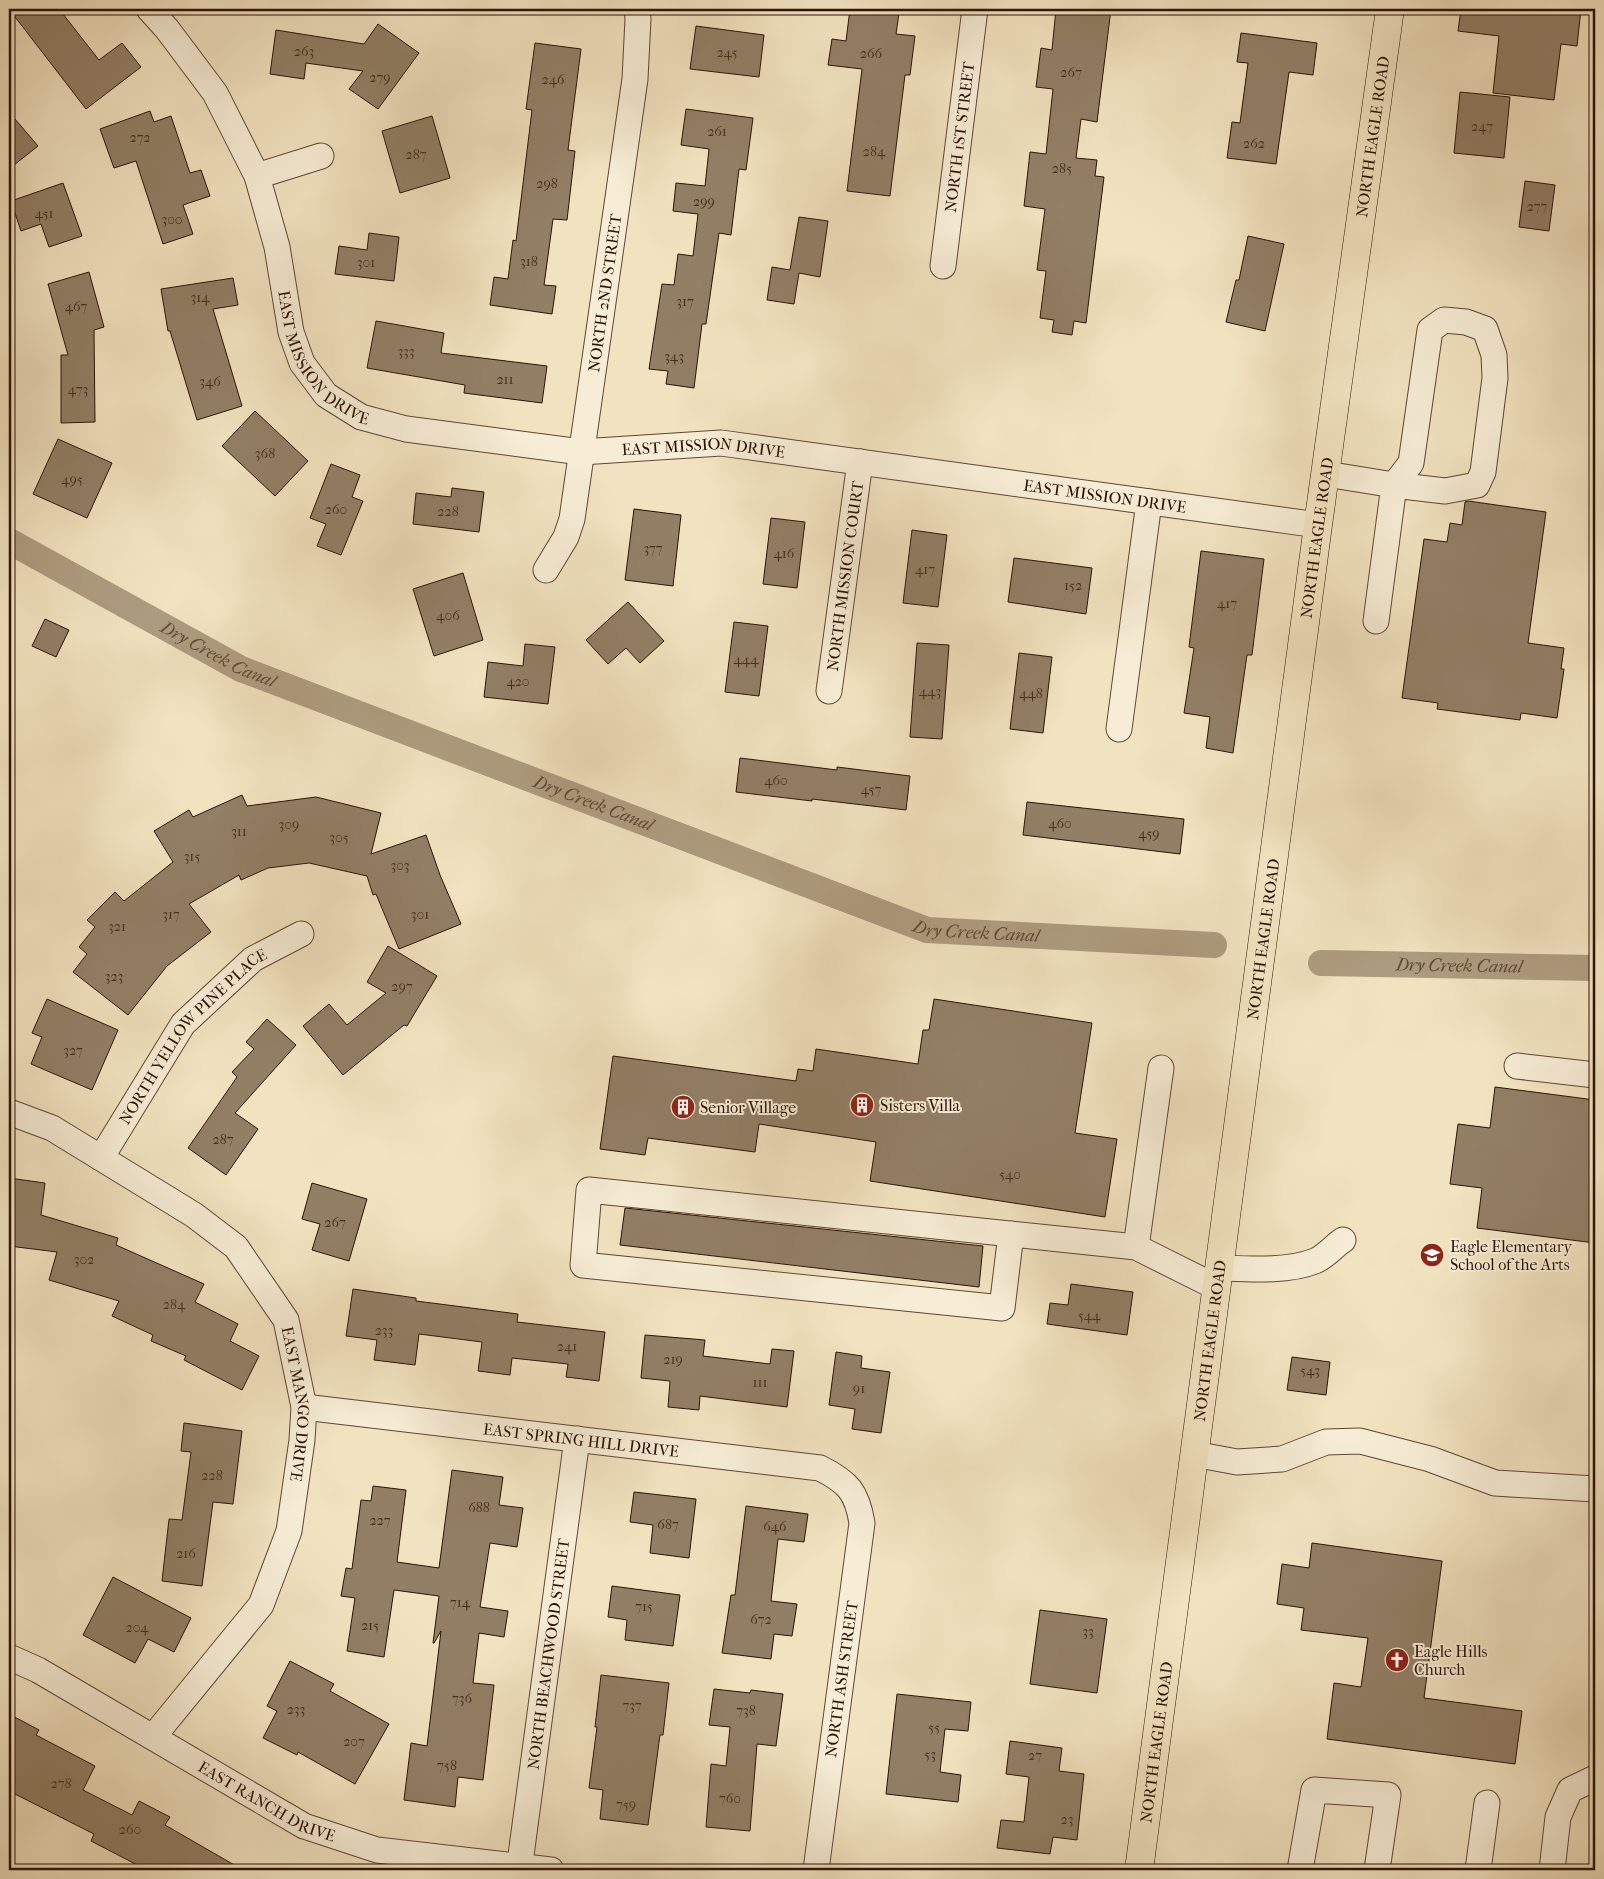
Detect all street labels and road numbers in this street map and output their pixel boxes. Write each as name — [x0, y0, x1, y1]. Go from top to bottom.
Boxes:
street label: NORTH EAGLE ROAD — [1352, 55, 1393, 218]
street label: NORTH 1ST STREET — [941, 60, 978, 213]
street label: NORTH 2ND STREET — [584, 212, 626, 373]
street label: EAST MISSION DRIVE — [274, 289, 371, 429]
street label: EAST MISSION DRIVE — [621, 434, 787, 462]
street label: NORTH EAGLE ROAD — [1297, 456, 1337, 620]
street label: EAST MISSION DRIVE — [1022, 476, 1188, 517]
street label: NORTH MISSION COURT — [823, 480, 867, 672]
street label: NORTH EAGLE ROAD — [1243, 857, 1284, 1021]
street label: NORTH YELLOW PINE PLACE — [115, 944, 270, 1128]
street label: NORTH EAGLE ROAD — [1190, 1259, 1230, 1423]
street label: EAST MANGO DRIVE — [278, 1325, 313, 1483]
street label: EAST SPRING HILL DRIVE — [482, 1419, 680, 1461]
street label: NORTH BEACHWOOD STREET — [524, 1537, 574, 1771]
street label: NORTH ASH STREET — [821, 1599, 862, 1759]
street label: NORTH EAGLE ROAD — [1136, 1660, 1177, 1824]
street label: EAST RANCH DRIVE — [195, 1757, 338, 1846]

